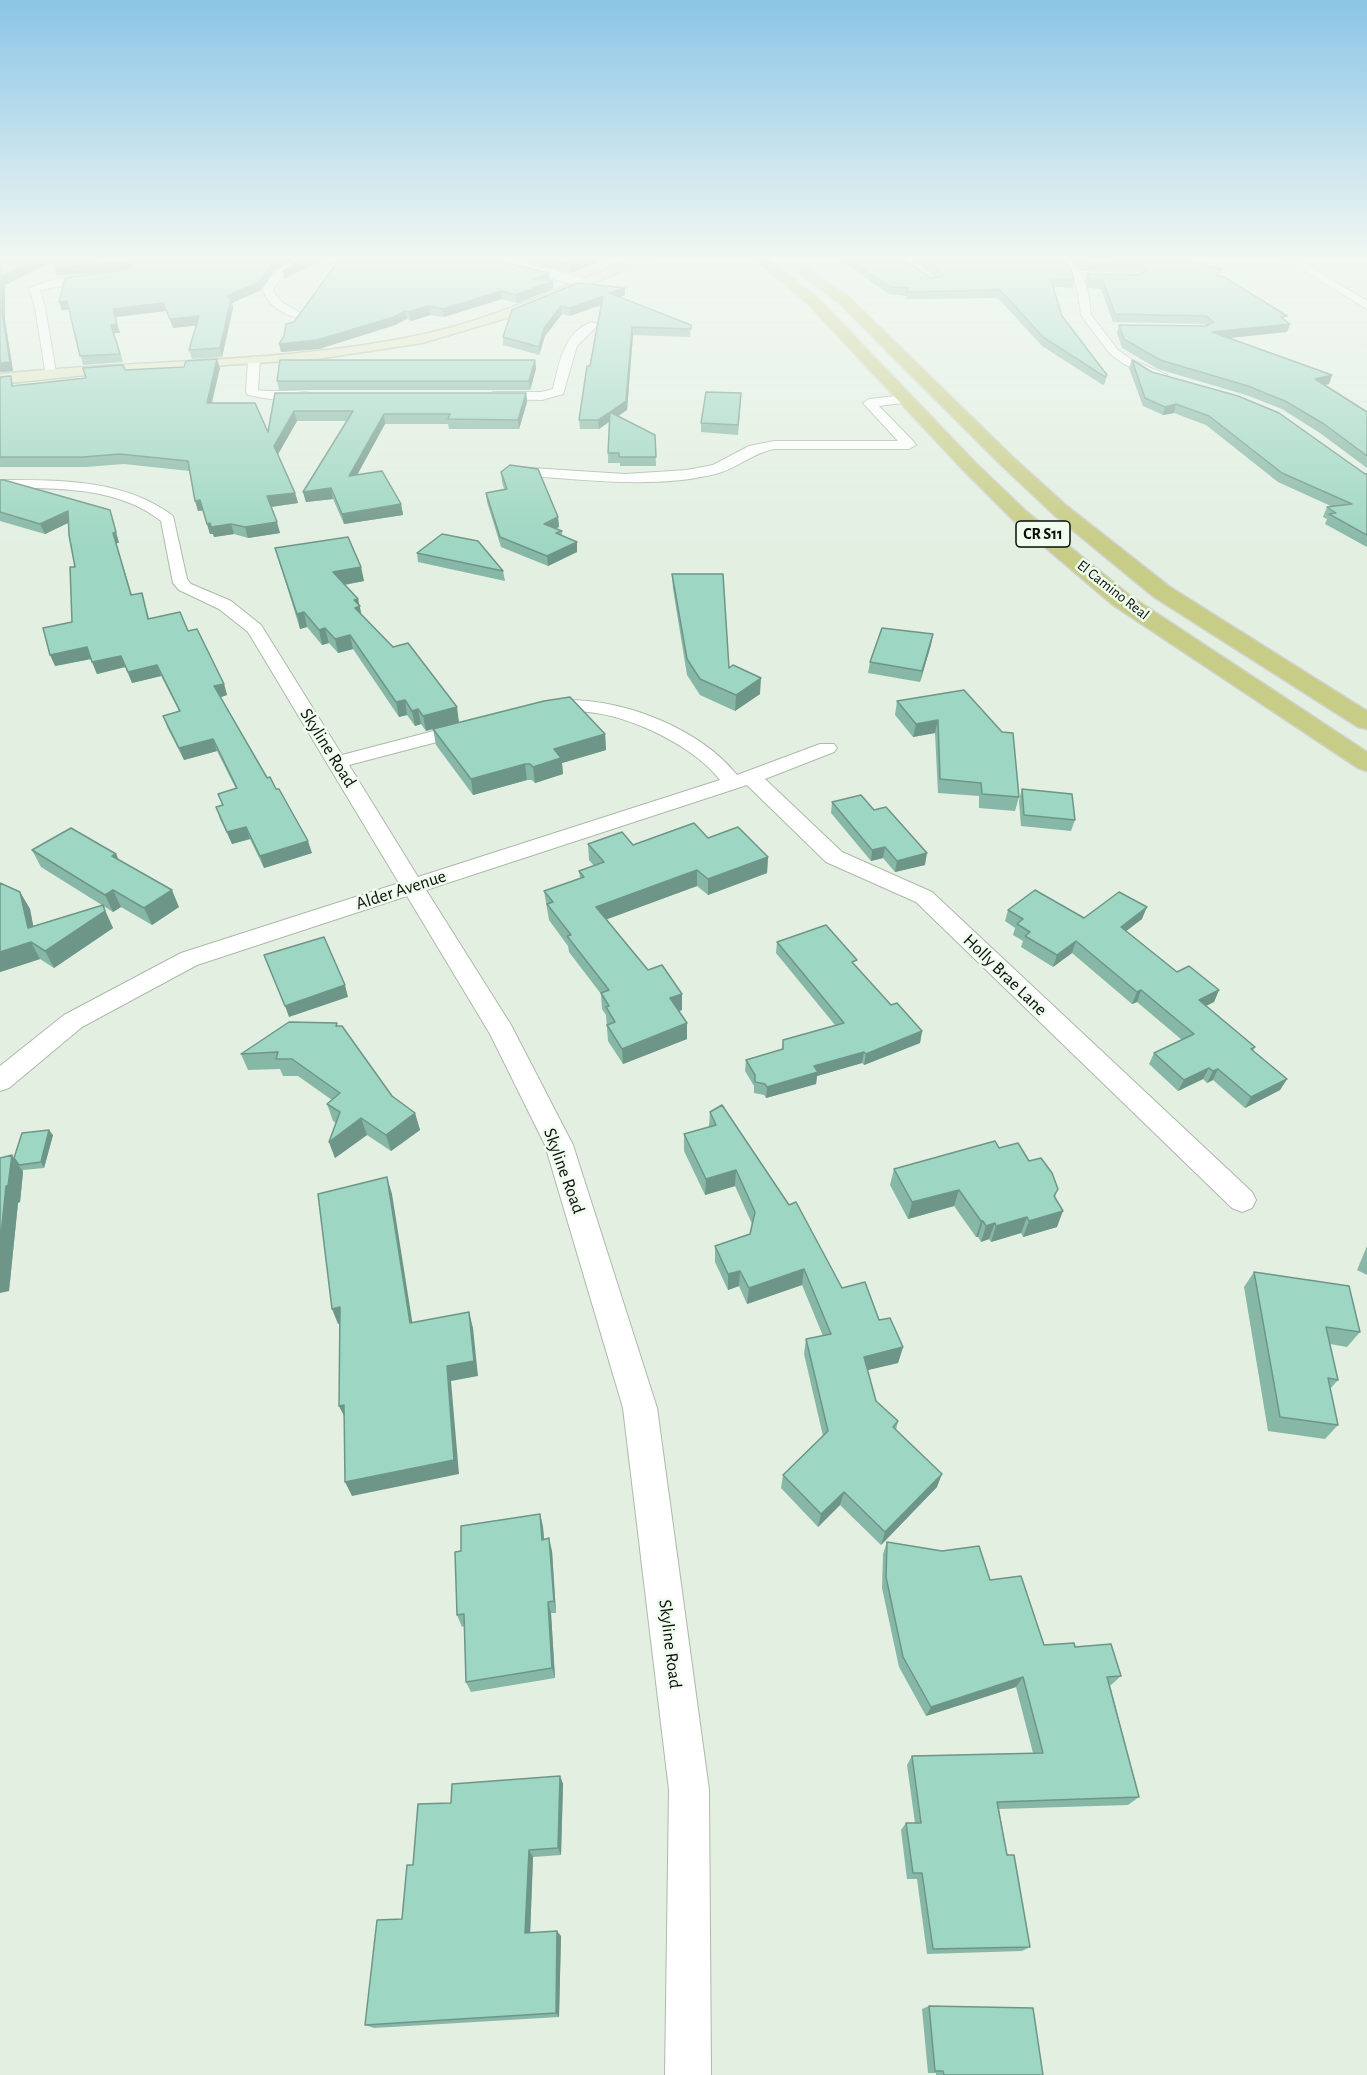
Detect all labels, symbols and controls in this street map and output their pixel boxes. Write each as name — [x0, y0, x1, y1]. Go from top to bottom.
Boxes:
road number: CR S11 — [1016, 521, 1070, 547]
street label: El Camino Real — [1073, 556, 1153, 624]
street label: Skyline Road — [295, 704, 361, 792]
street label: Alder Avenue — [353, 865, 449, 915]
street label: Holly Brae Lane — [959, 930, 1051, 1020]
street label: Skyline Road — [539, 1125, 589, 1217]
street label: Skyline Road — [654, 1598, 686, 1690]

